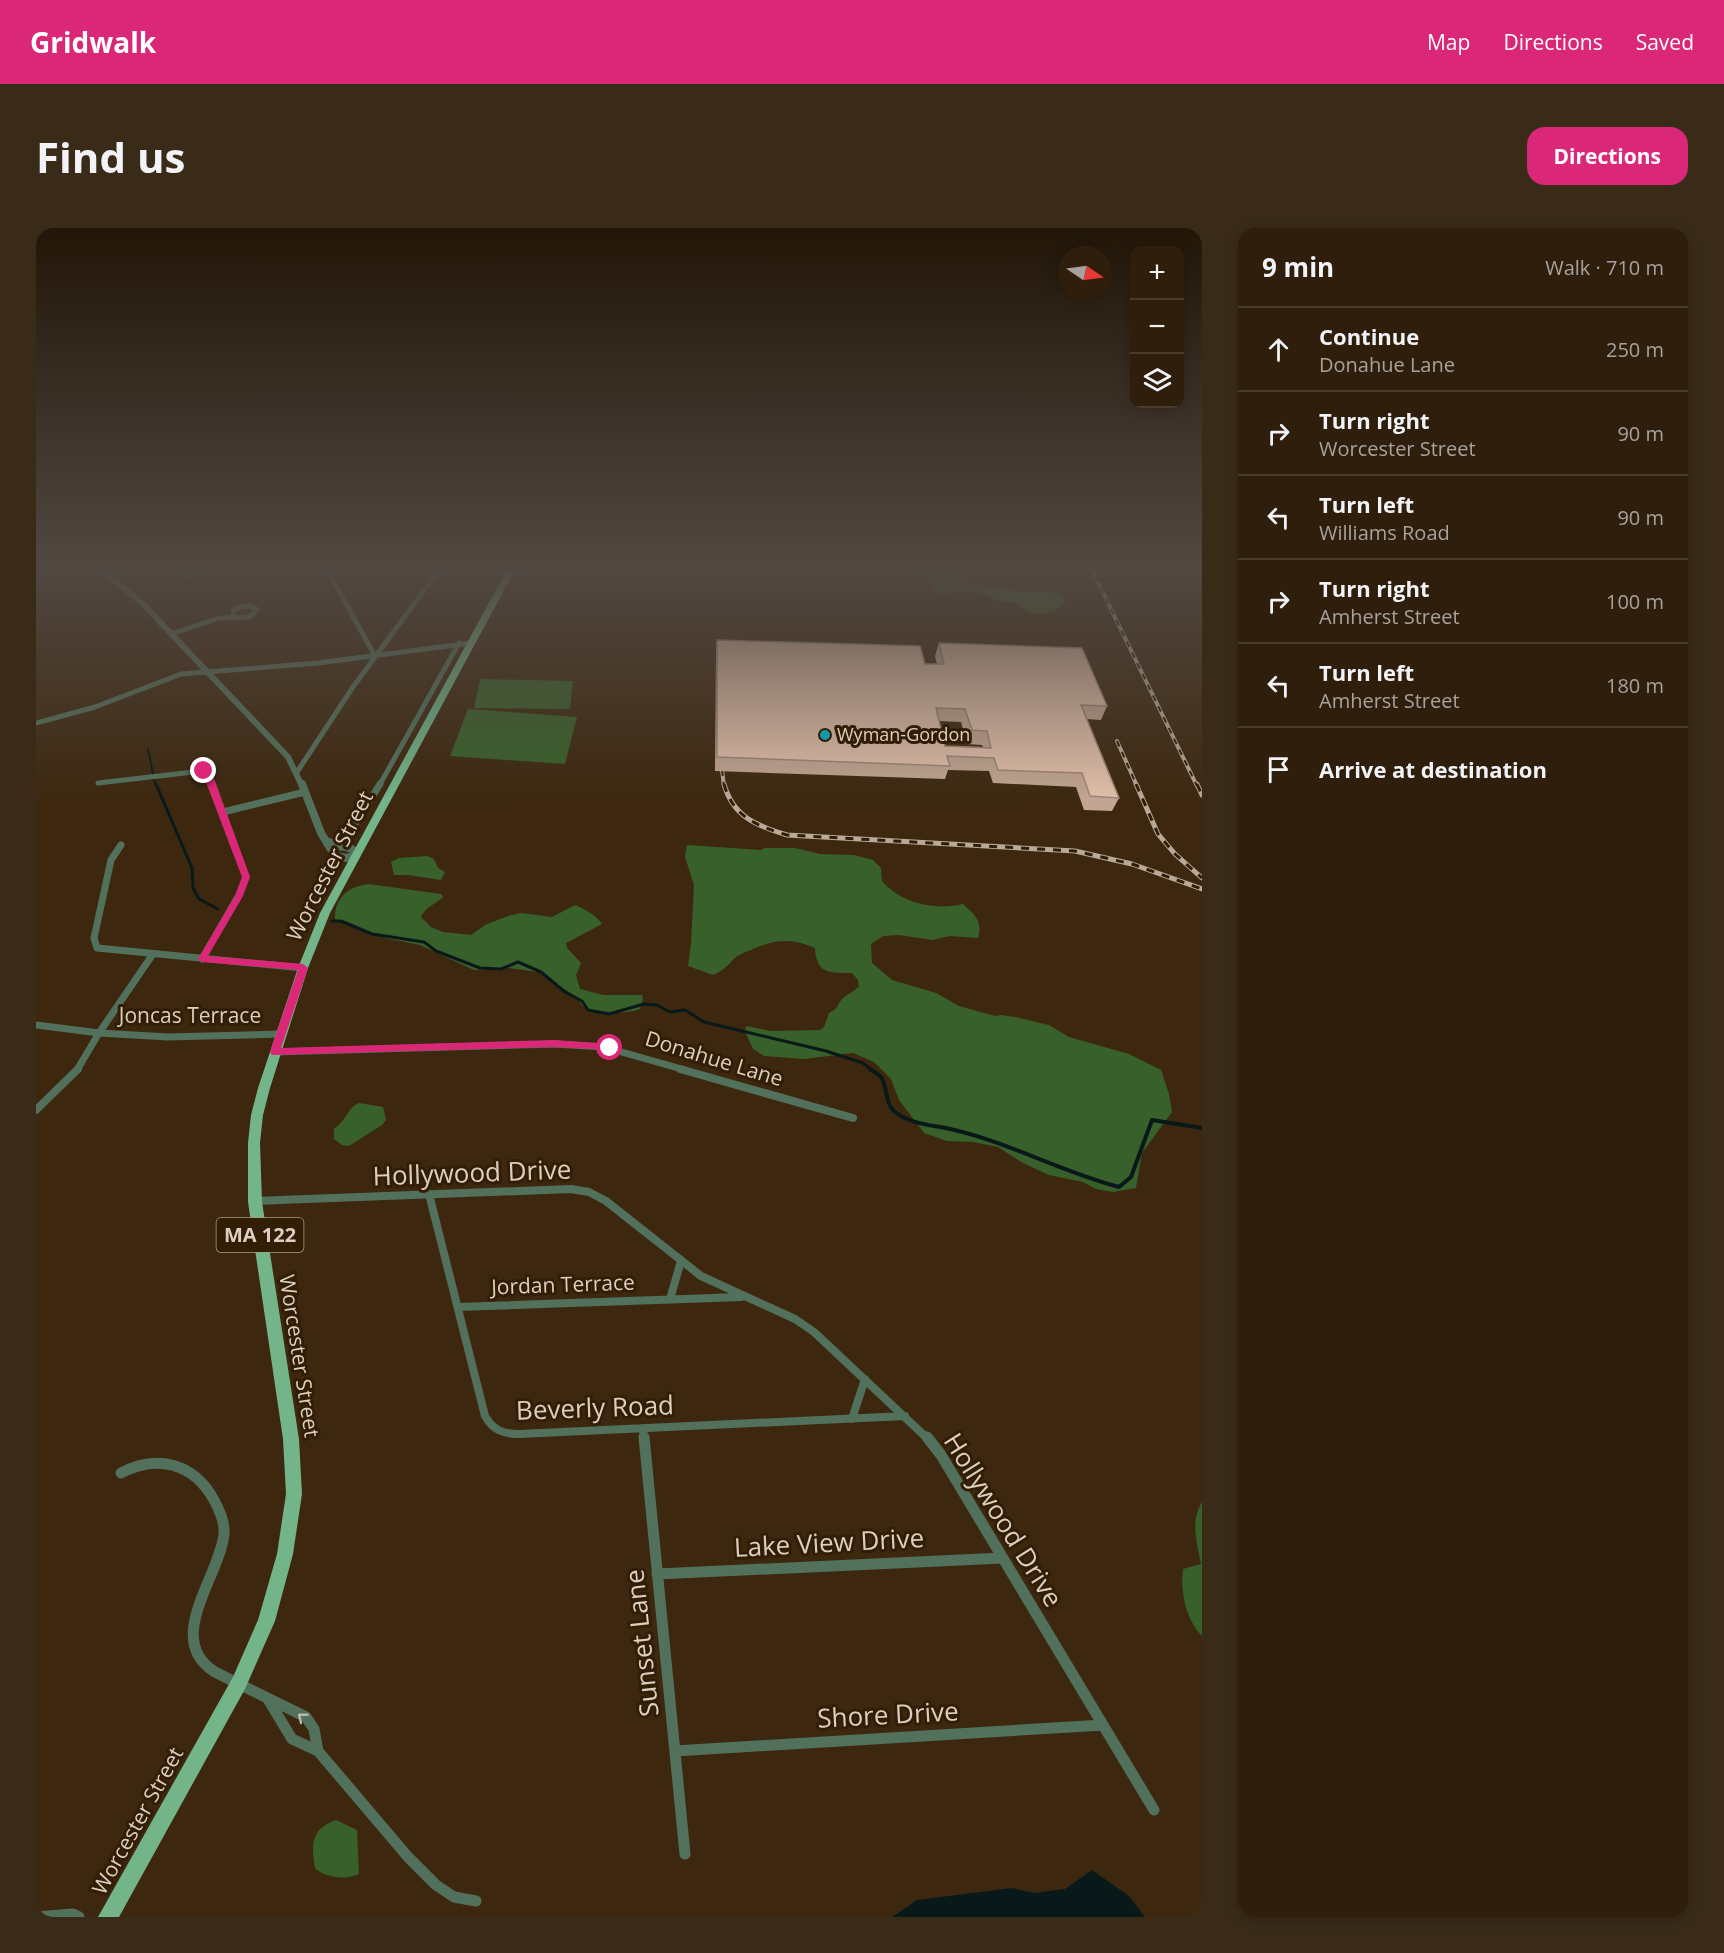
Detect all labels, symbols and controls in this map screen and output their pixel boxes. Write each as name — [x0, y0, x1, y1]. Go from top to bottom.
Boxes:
text: Gridwalk — [30, 23, 156, 61]
text: Map — [1427, 28, 1470, 56]
text: Directions — [1503, 28, 1603, 56]
text: Saved — [1636, 28, 1694, 56]
button: Directions — [1527, 127, 1688, 185]
text: Find us — [36, 128, 185, 185]
north arrow — [1058, 246, 1112, 300]
map controls — [1130, 246, 1184, 408]
button: + — [1130, 246, 1184, 300]
text: 9 min — [1262, 249, 1334, 285]
text: Walk · 710 m — [1545, 254, 1664, 281]
button: − — [1130, 300, 1184, 354]
text: Continue — [1319, 321, 1419, 351]
icon: ahead — [1262, 333, 1295, 366]
text: 250 m — [1606, 336, 1664, 363]
text: Donahue Lane — [1319, 351, 1455, 378]
button: layers — [1130, 354, 1184, 408]
text: Turn right — [1319, 405, 1430, 435]
icon: right — [1262, 417, 1295, 450]
text: 90 m — [1617, 420, 1664, 447]
text: Worcester Street — [1319, 435, 1476, 462]
text: Turn left — [1319, 489, 1414, 519]
icon: left — [1262, 501, 1295, 534]
text: 90 m — [1617, 504, 1664, 531]
text: Williams Road — [1319, 519, 1450, 546]
text: Turn right — [1319, 573, 1430, 603]
icon: right — [1262, 585, 1295, 618]
text: 100 m — [1606, 588, 1664, 615]
text: Amherst Street — [1319, 603, 1460, 630]
text: Turn left — [1319, 657, 1414, 687]
icon: left — [1262, 669, 1295, 702]
text: 180 m — [1606, 672, 1664, 699]
text: Amherst Street — [1319, 687, 1460, 714]
place label: Wyman-Gordon — [837, 722, 970, 746]
marker: Wyman-Gordon — [818, 728, 832, 742]
icon: arrive — [1262, 753, 1295, 786]
text: Arrive at destination — [1319, 754, 1547, 784]
route end — [190, 757, 216, 783]
street label: Worcester Street — [279, 786, 379, 945]
street label: Joncas Terrace — [117, 1001, 261, 1029]
street label: Donahue Lane — [642, 1024, 787, 1092]
route start — [596, 1034, 622, 1060]
street label: Hollywood Drive — [372, 1151, 572, 1193]
road number: MA 122 — [216, 1218, 304, 1252]
street label: Jordan Terrace — [489, 1268, 635, 1301]
street label: Worcester Street — [273, 1272, 327, 1439]
street label: Beverly Road — [515, 1386, 675, 1428]
street label: Hollywood Drive — [936, 1426, 1072, 1613]
street label: Lake View Drive — [733, 1519, 925, 1565]
street label: Sunset Lane — [615, 1568, 667, 1718]
street label: Shore Drive — [816, 1692, 960, 1736]
one-way arrow — [298, 1714, 309, 1725]
street label: Worcester Street — [85, 1742, 189, 1899]

